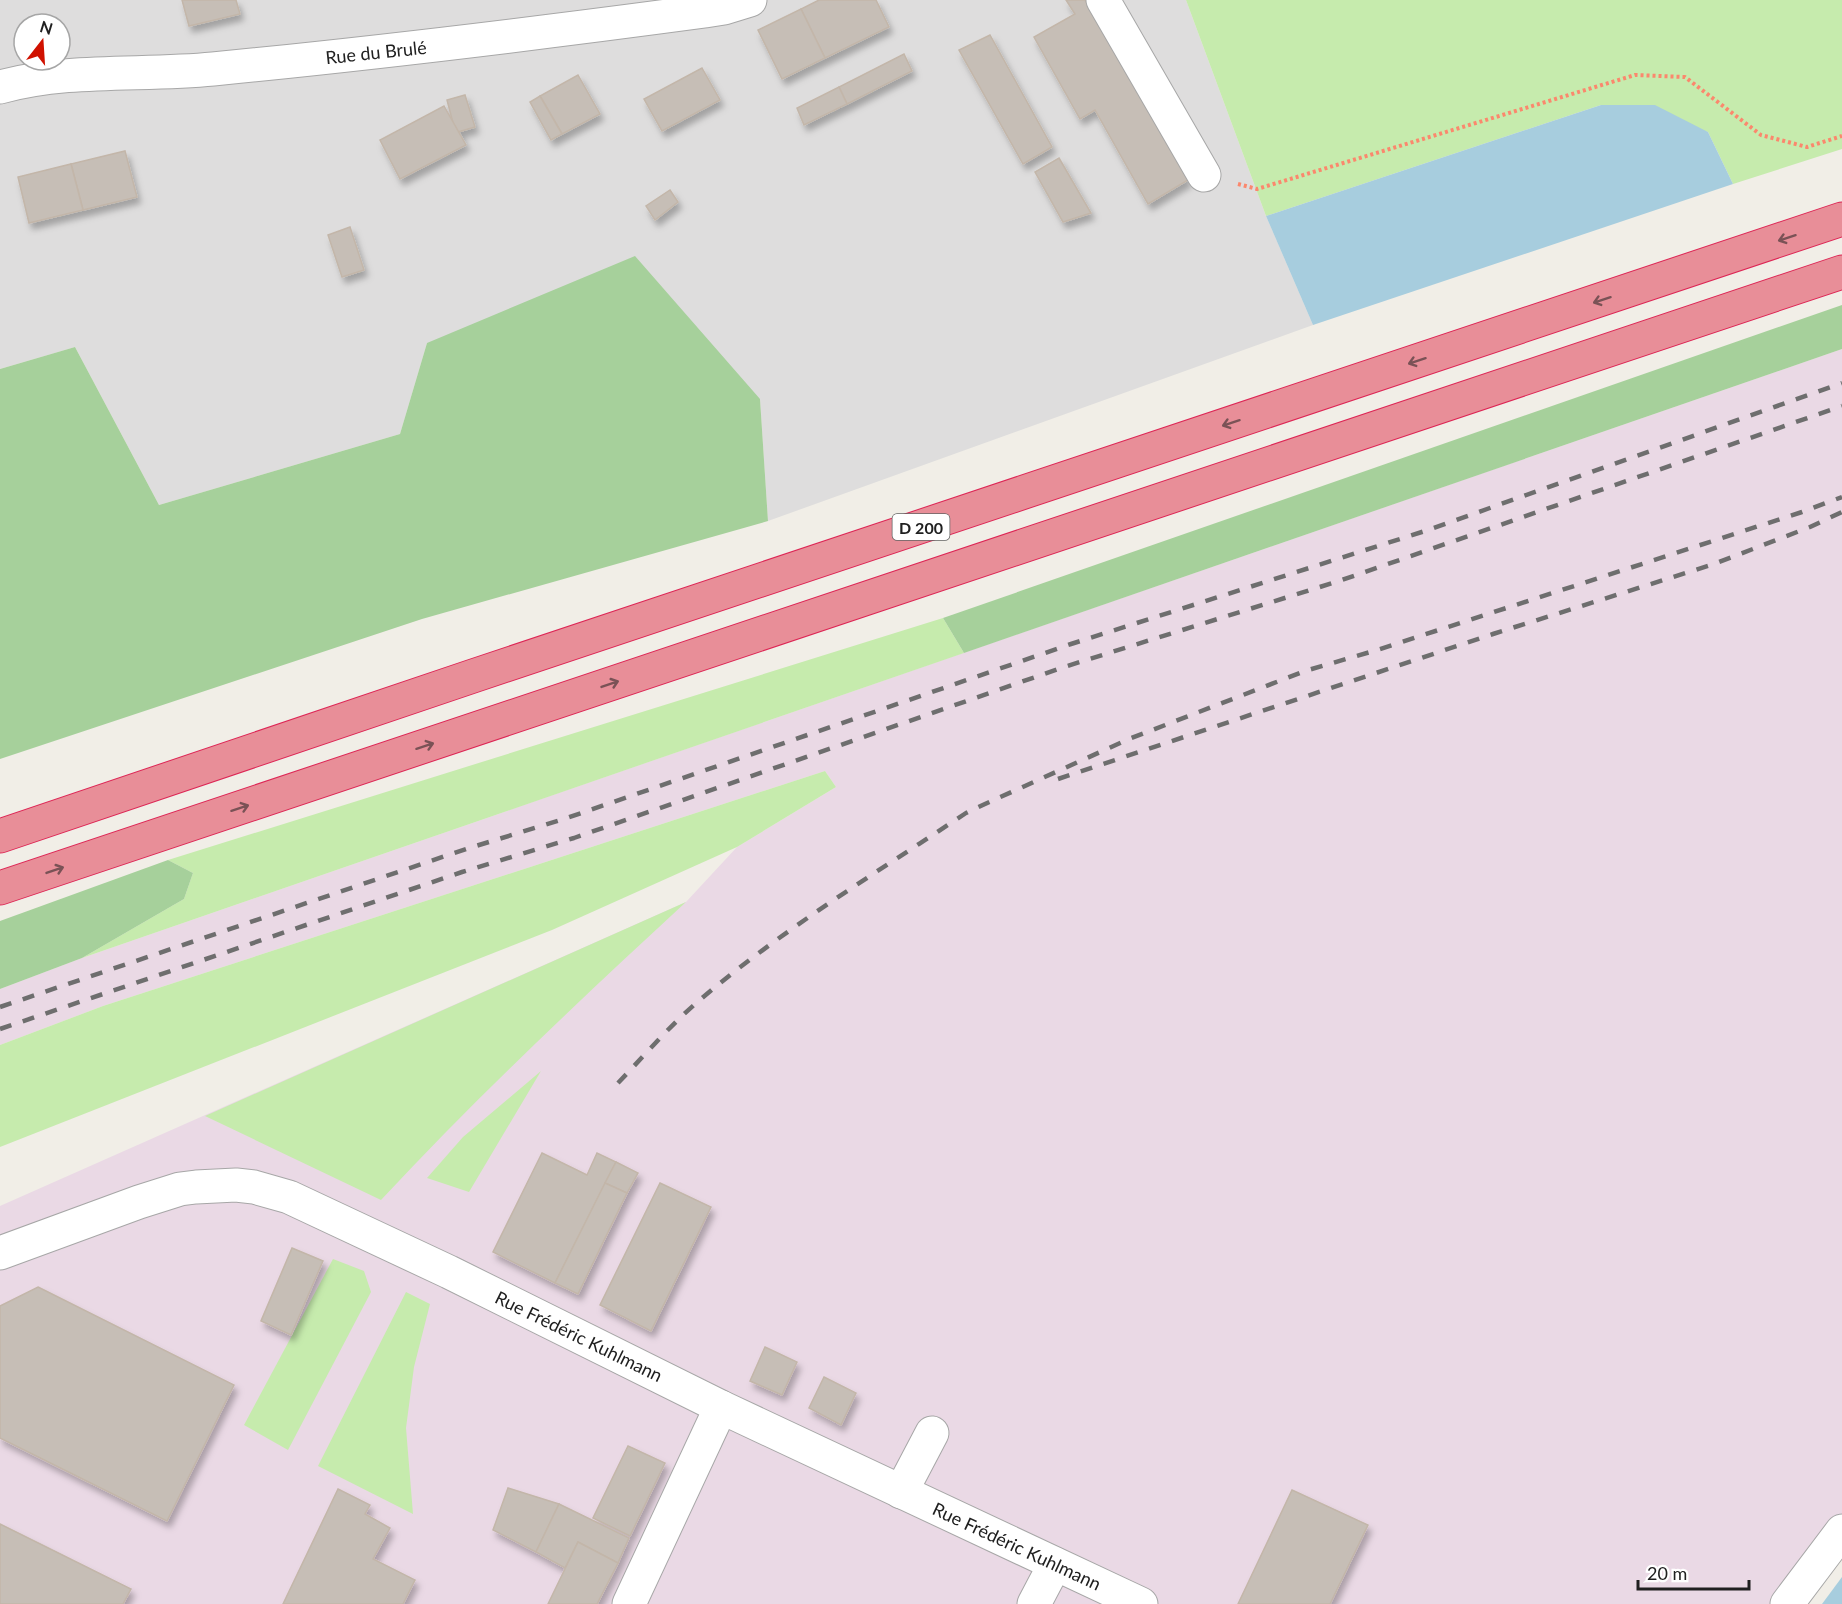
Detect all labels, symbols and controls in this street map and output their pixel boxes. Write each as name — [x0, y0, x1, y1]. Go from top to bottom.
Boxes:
north arrow — [12, 12, 72, 72]
text: N — [38, 16, 55, 38]
street label: Rue du Brulé — [324, 36, 428, 68]
one-way arrow — [1777, 233, 1796, 244]
one-way arrow — [1593, 295, 1612, 306]
one-way arrow — [1408, 357, 1427, 368]
one-way arrow — [1222, 418, 1241, 429]
road number: D 200 — [892, 514, 950, 540]
one-way arrow — [600, 678, 619, 689]
one-way arrow — [415, 740, 434, 751]
one-way arrow — [230, 801, 249, 812]
one-way arrow — [45, 863, 64, 874]
street label: Rue Frédéric Kuhlmann — [492, 1286, 666, 1386]
street label: Rue Frédéric Kuhlmann — [929, 1497, 1105, 1595]
scale bar — [1638, 1553, 1749, 1591]
text: 20 m — [1647, 1562, 1687, 1584]

